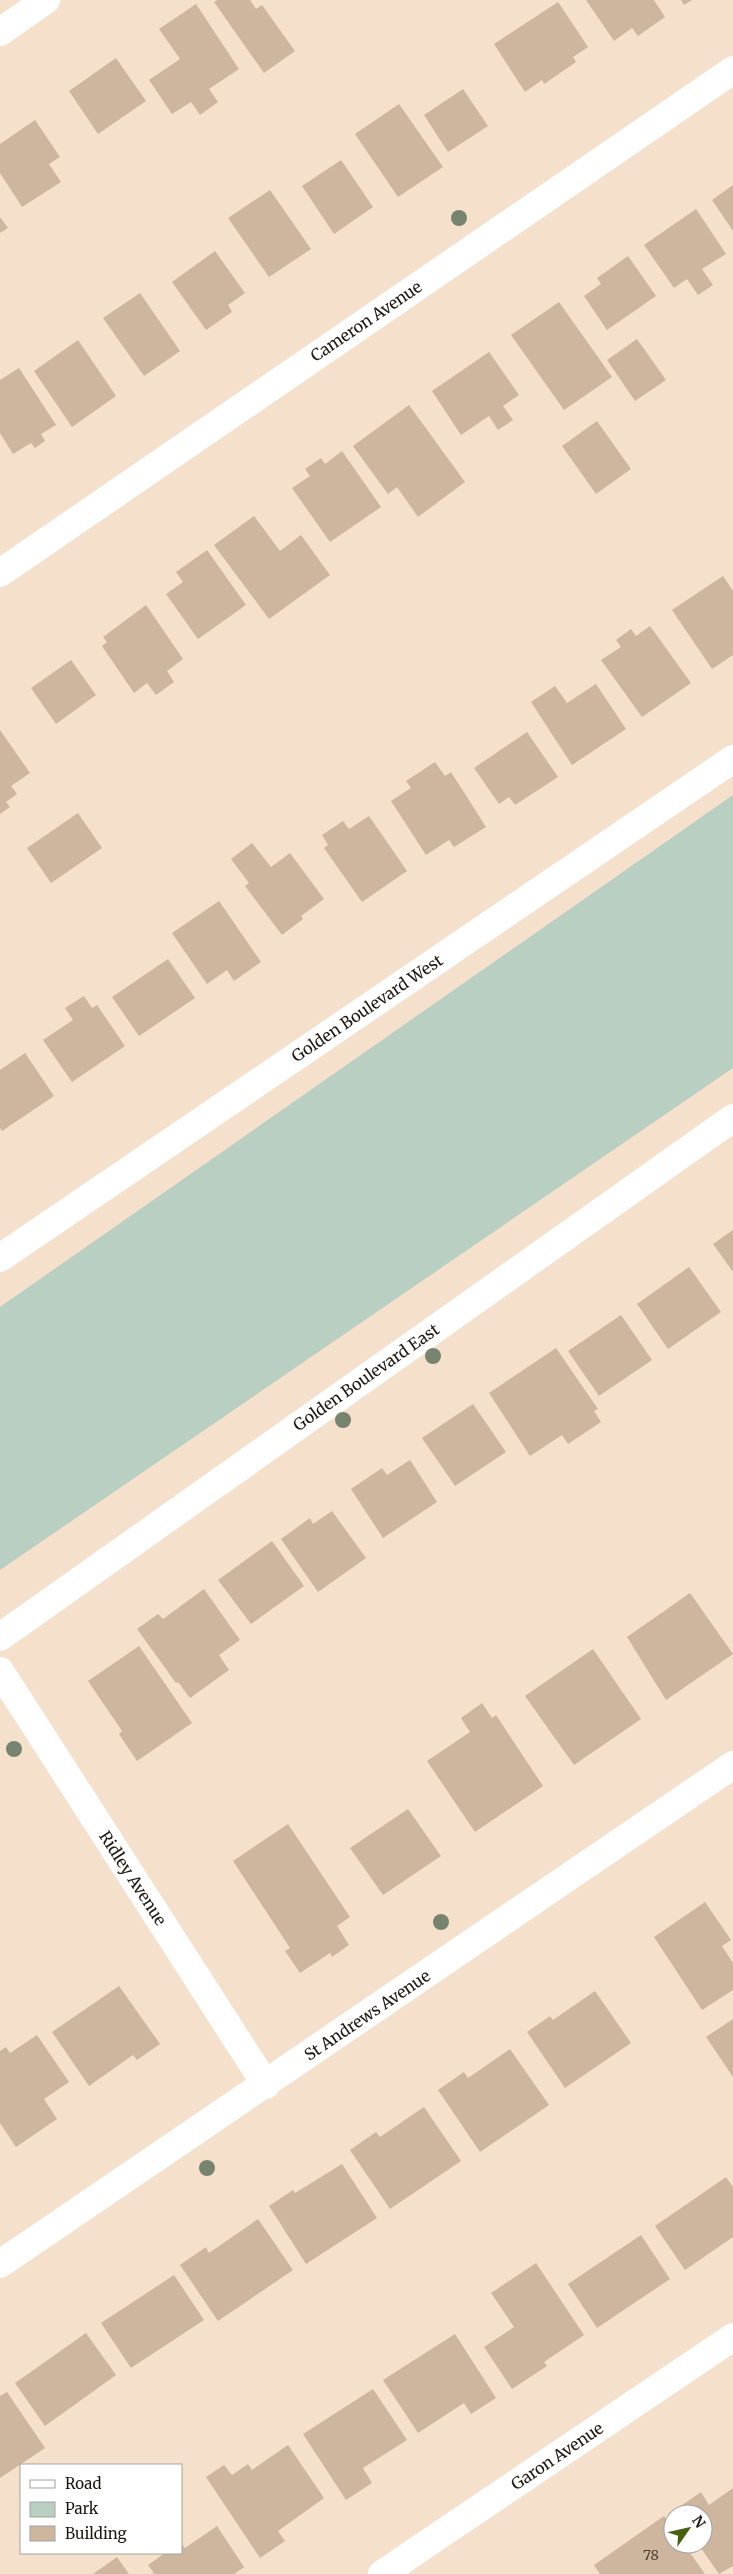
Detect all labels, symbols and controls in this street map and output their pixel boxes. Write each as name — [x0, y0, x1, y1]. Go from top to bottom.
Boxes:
street label: Cameron Avenue — [307, 276, 425, 366]
street label: Golden Boulevard West — [288, 950, 447, 1066]
street label: Golden Boulevard East — [289, 1319, 443, 1435]
street label: Ridley Avenue — [95, 1827, 171, 1929]
street label: St Andrews Avenue — [300, 1965, 434, 2065]
street label: Garon Avenue — [507, 2418, 607, 2494]
legend — [20, 2464, 182, 2554]
text: Road — [65, 2474, 101, 2493]
text: Park — [65, 2499, 99, 2518]
north arrow — [663, 2504, 713, 2554]
text: N — [688, 2512, 709, 2531]
text: Building — [65, 2524, 127, 2543]
house number: 78 — [643, 2546, 659, 2564]

